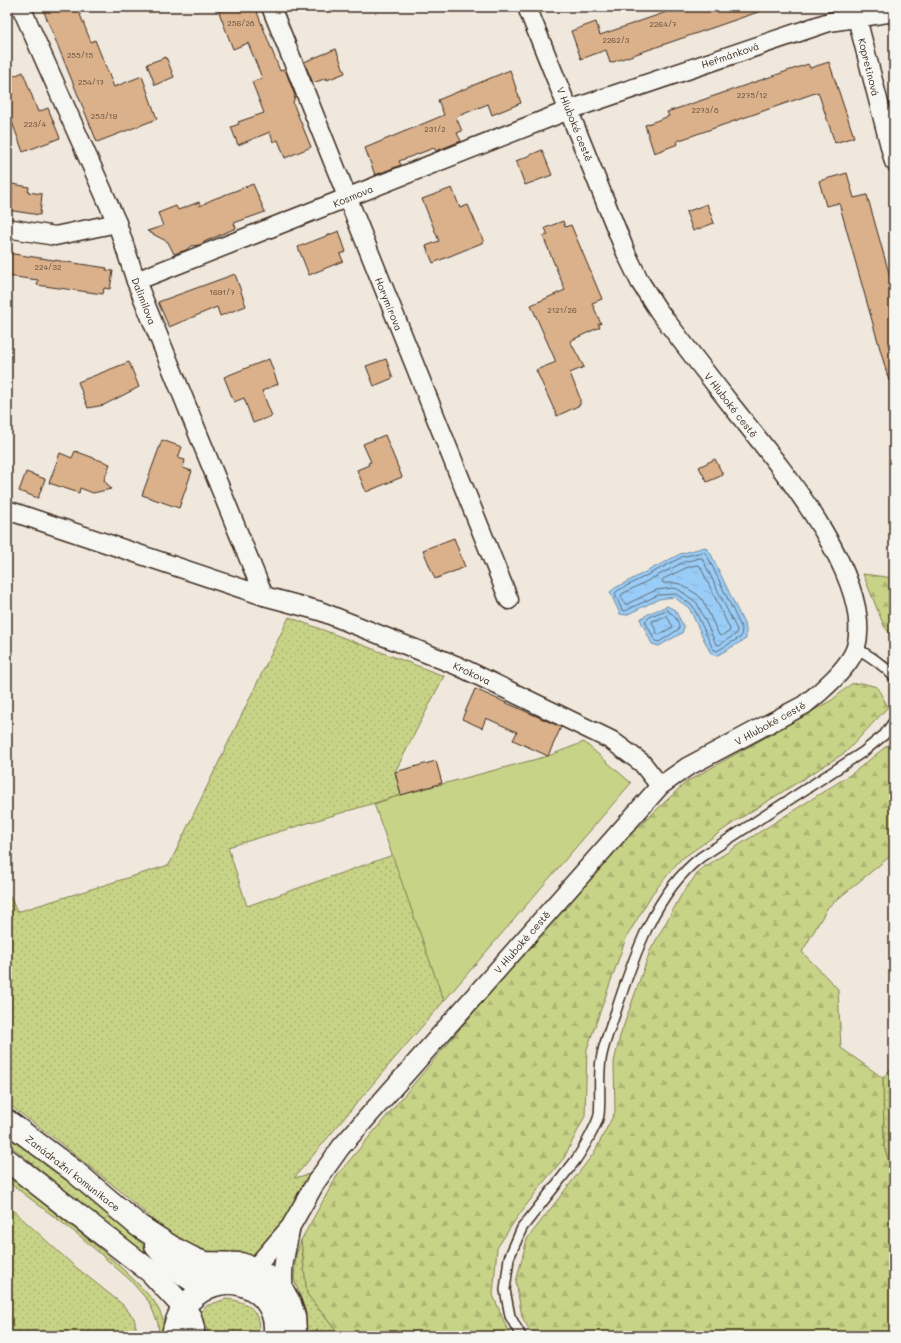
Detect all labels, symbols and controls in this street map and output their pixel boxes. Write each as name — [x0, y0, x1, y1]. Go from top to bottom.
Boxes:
house number: 256/28 — [227, 18, 255, 28]
house number: 2264/7 — [649, 19, 677, 29]
house number: 2262/3 — [602, 35, 630, 45]
street label: Kopretinová — [855, 36, 883, 98]
street label: Heřmánková — [699, 39, 761, 71]
house number: 255/15 — [67, 50, 93, 60]
house number: 254/17 — [78, 77, 105, 87]
street label: V Hluboké cestě — [554, 85, 596, 163]
house number: 2275/12 — [737, 90, 767, 100]
house number: 2273/8 — [691, 105, 719, 115]
house number: 253/19 — [91, 111, 117, 121]
house number: 223/4 — [24, 119, 47, 129]
house number: 231/2 — [424, 124, 446, 134]
street label: Kosmova — [331, 182, 375, 210]
house number: 224/32 — [35, 262, 61, 272]
street label: Dalimilova — [129, 275, 159, 327]
street label: Horymírova — [372, 275, 406, 333]
house number: 1691/7 — [209, 287, 235, 297]
house number: 2121/26 — [547, 305, 577, 315]
street label: V Hluboké cestě — [701, 369, 761, 441]
street label: Krokova — [451, 658, 493, 688]
street label: V Hluboké cestě — [732, 698, 808, 748]
street label: V Hluboké cestě — [491, 907, 553, 977]
street label: Zanádražní komunikace — [23, 1132, 123, 1214]

